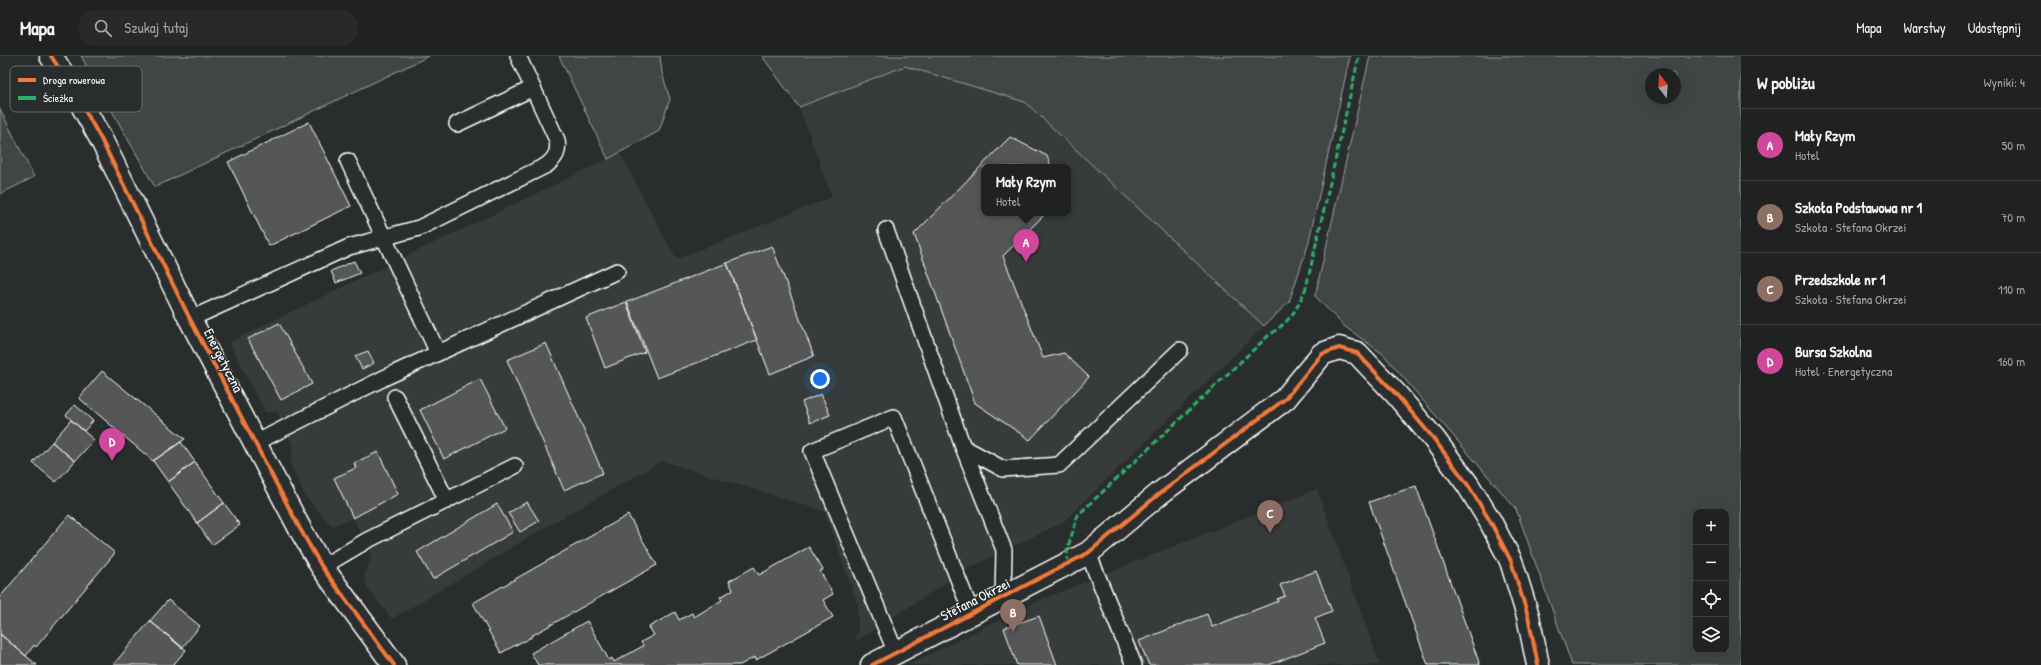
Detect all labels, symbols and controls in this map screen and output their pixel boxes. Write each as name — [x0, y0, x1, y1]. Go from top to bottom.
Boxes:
search box — [78, 10, 358, 46]
text: Mapa — [20, 15, 54, 41]
icon: search — [92, 17, 114, 39]
text: Szukaj tutaj — [124, 17, 188, 38]
text: Mapa — [1856, 18, 1882, 37]
text: Warstwy — [1904, 18, 1946, 37]
text: Udostępnij — [1968, 18, 2021, 37]
legend — [10, 66, 142, 112]
north arrow — [1645, 68, 1681, 104]
text: W pobliżu — [1757, 71, 1815, 94]
text: Droga rowerowa — [43, 73, 106, 87]
text: Wyniki: 4 — [1984, 73, 2025, 91]
text: Ścieżka — [43, 91, 73, 105]
text: Mały Rzym — [1795, 125, 1855, 146]
text: A — [1767, 136, 1773, 154]
text: 50 m — [2002, 136, 2025, 154]
text: Hotel — [1795, 146, 1819, 164]
popup — [981, 164, 1071, 216]
text: Mały Rzym — [996, 171, 1056, 192]
text: Hotel — [996, 192, 1020, 210]
text: Szkoła Podstawowa nr 1 — [1795, 197, 1922, 218]
text: B — [1767, 208, 1773, 226]
text: 70 m — [2001, 208, 2025, 226]
text: Szkoła · Stefana Okrzei — [1795, 218, 1906, 236]
pin: A — [1013, 229, 1039, 262]
text: Przedszkole nr 1 — [1795, 269, 1886, 290]
text: C — [1766, 280, 1774, 298]
text: 110 m — [1998, 280, 2025, 298]
text: Szkoła · Stefana Okrzei — [1795, 290, 1906, 308]
street label: Energetyczna — [199, 325, 248, 396]
text: Bursa Szkolna — [1795, 341, 1872, 362]
text: D — [1767, 352, 1773, 370]
text: 160 m — [1997, 352, 2025, 370]
text: Hotel · Energetyczna — [1795, 362, 1892, 380]
your location — [810, 369, 830, 389]
pin: D — [99, 428, 125, 461]
pin: C — [1257, 500, 1283, 533]
map controls — [1693, 509, 1729, 653]
button: + — [1693, 509, 1729, 545]
button: − — [1693, 545, 1729, 581]
street label: Stefana Okrzei — [937, 573, 1013, 625]
button: locate — [1693, 581, 1729, 617]
pin: B — [1000, 599, 1026, 632]
button: layers — [1693, 617, 1729, 653]

